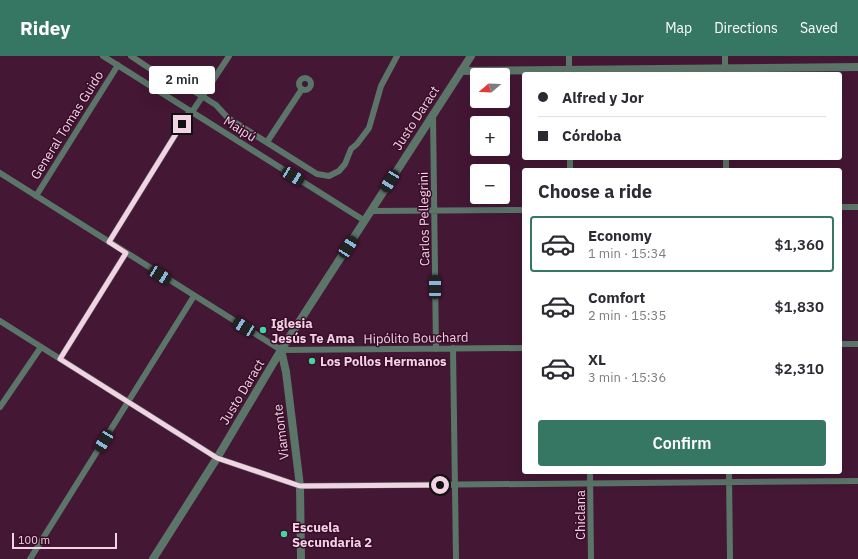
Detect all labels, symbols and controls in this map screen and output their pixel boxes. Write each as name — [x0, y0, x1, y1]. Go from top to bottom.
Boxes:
text: Ridey — [20, 16, 70, 40]
text: Map — [665, 19, 692, 37]
text: Directions — [714, 19, 778, 37]
text: Saved — [800, 19, 838, 37]
callout: 2 min — [149, 66, 215, 94]
street label: General Tomas Guido — [27, 67, 107, 183]
north arrow — [470, 68, 510, 108]
map controls — [470, 68, 510, 204]
text: 2 min — [165, 71, 199, 88]
street label: Justo Daract — [389, 83, 443, 153]
text: Alfred y Jor — [562, 88, 644, 107]
street label: Maipú — [220, 112, 260, 146]
route end — [173, 115, 191, 133]
button: + — [470, 116, 510, 156]
text: Córdoba — [562, 126, 621, 145]
button: − — [470, 164, 510, 204]
car — [280, 165, 306, 187]
car — [379, 168, 401, 194]
street label: Carlos Pellegrini — [415, 172, 433, 266]
text: Choose a ride — [538, 180, 652, 203]
icon: car — [540, 226, 576, 262]
text: Economy — [588, 226, 652, 245]
car — [336, 234, 360, 260]
text: $1,360 — [775, 235, 824, 254]
text: 1 min · 15:34 — [588, 245, 666, 262]
car — [147, 264, 173, 286]
car — [429, 275, 441, 299]
icon: car — [540, 288, 576, 324]
text: Comfort — [588, 288, 645, 307]
text: $1,830 — [775, 297, 824, 316]
text: 2 min · 15:35 — [588, 307, 666, 324]
place label: Iglesia Jesús Te Ama — [271, 315, 355, 347]
car — [231, 316, 257, 338]
marker: Iglesia Jesús Te Ama — [258, 325, 268, 335]
street label: Hipólito Bouchard — [363, 329, 469, 347]
icon: car — [540, 350, 576, 386]
text: XL — [588, 350, 606, 369]
place label: Los Pollos Hermanos — [320, 353, 447, 370]
street label: Justo Daract — [216, 356, 268, 428]
marker: Los Pollos Hermanos — [307, 356, 317, 366]
text: $2,310 — [775, 359, 824, 378]
text: 3 min · 15:36 — [588, 369, 666, 386]
street label: Viamonte — [269, 403, 293, 461]
button: Confirm — [538, 420, 826, 466]
car — [93, 428, 115, 454]
route start — [431, 476, 449, 494]
street label: Chiclana — [572, 490, 589, 540]
place label: Escuela Secundaria 2 — [292, 519, 372, 551]
marker: Escuela Secundaria 2 — [279, 529, 289, 539]
scale bar — [12, 531, 117, 550]
text: 100 m — [18, 533, 50, 547]

